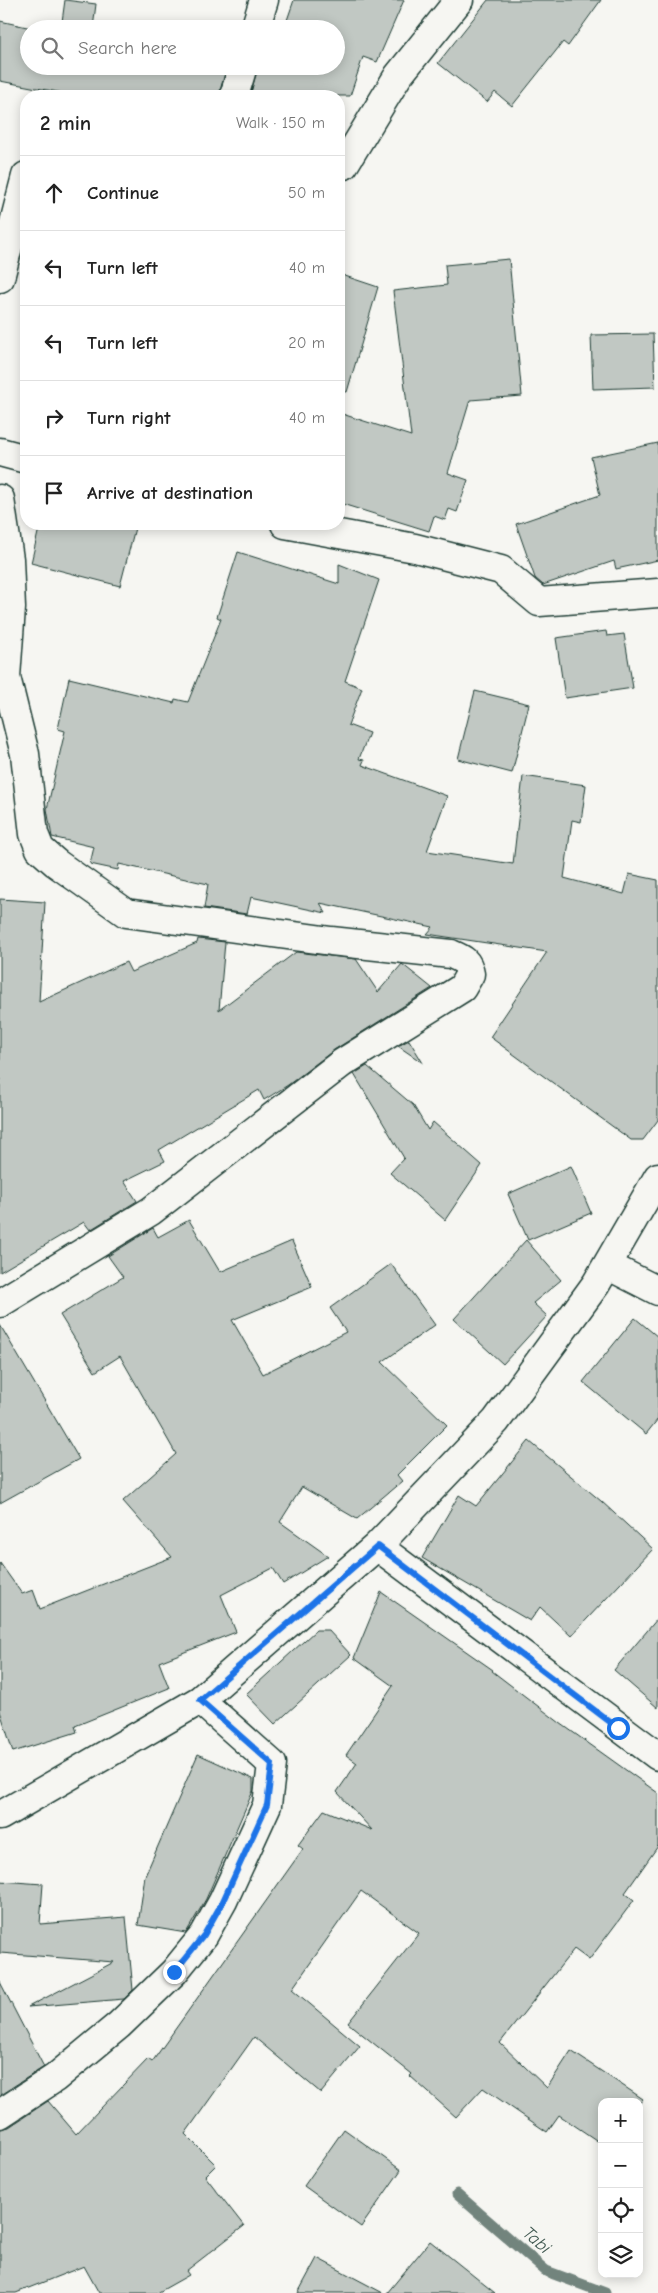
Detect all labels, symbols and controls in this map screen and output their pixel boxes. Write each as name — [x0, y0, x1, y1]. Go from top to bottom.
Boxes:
search box — [20, 20, 345, 75]
icon: search — [38, 34, 66, 62]
text: Search here — [78, 37, 177, 59]
text: 2 min — [40, 111, 91, 135]
text: Walk · 150 m — [236, 114, 325, 132]
icon: ahead — [40, 179, 68, 207]
text: Continue — [87, 182, 159, 204]
text: 50 m — [288, 184, 325, 202]
icon: left — [40, 254, 68, 282]
text: Turn left — [87, 257, 158, 279]
text: 40 m — [289, 259, 325, 277]
icon: left — [40, 329, 68, 357]
text: Turn left — [87, 332, 158, 354]
text: 20 m — [288, 334, 325, 352]
icon: right — [40, 404, 68, 432]
text: Turn right — [87, 407, 171, 429]
text: 40 m — [289, 409, 325, 427]
icon: arrive — [40, 479, 68, 507]
text: Arrive at destination — [87, 482, 253, 504]
route start — [607, 1717, 630, 1740]
route end — [163, 1961, 186, 1984]
map controls — [598, 2098, 643, 2278]
button: + — [598, 2098, 643, 2143]
button: − — [598, 2143, 643, 2188]
button: locate — [598, 2188, 643, 2233]
water label: Tabi — [518, 2222, 556, 2259]
button: layers — [598, 2233, 643, 2278]

